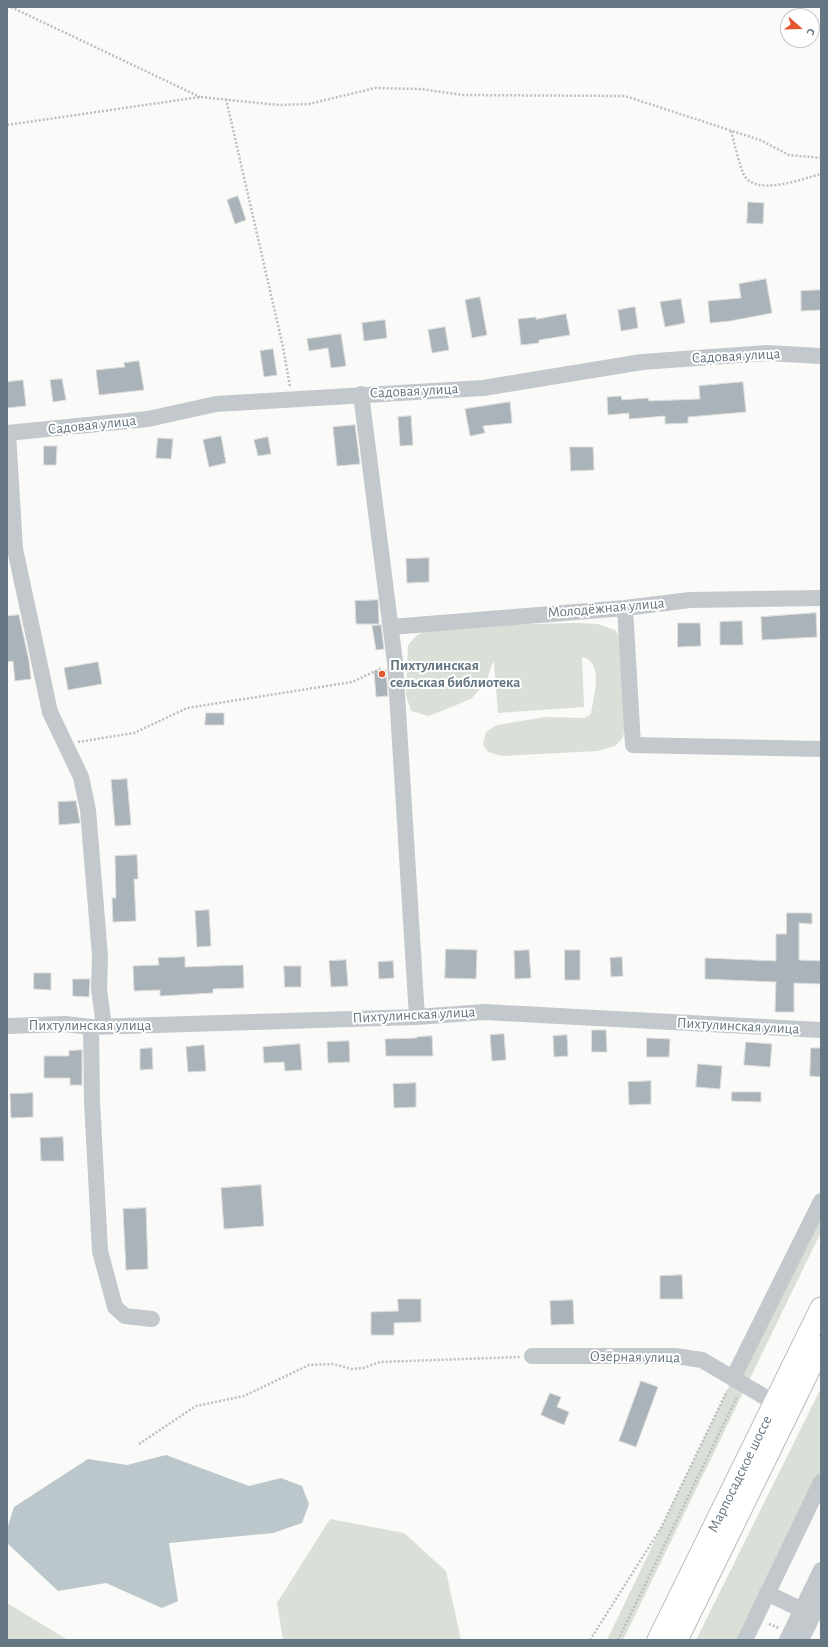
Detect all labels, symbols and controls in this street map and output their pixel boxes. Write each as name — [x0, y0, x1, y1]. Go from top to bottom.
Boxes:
north arrow — [780, 8, 820, 48]
text: С — [805, 27, 817, 37]
street label: Садовая улица — [691, 345, 781, 367]
street label: Садовая улица — [369, 380, 459, 402]
street label: Садовая улица — [47, 411, 137, 439]
street label: Молодёжная улица — [547, 594, 665, 622]
place label: Пихтулинская сельская библиотека — [390, 656, 520, 691]
marker: Пихтулинская сельская библиотека — [377, 669, 387, 679]
street label: Пихтулинская улица — [352, 1003, 476, 1027]
street label: Пихтулинская улица — [676, 1014, 800, 1038]
street label: Пихтулинская улица — [29, 1016, 151, 1034]
street label: Озёрная улица — [590, 1347, 680, 1367]
street label: Марпосадское шоссе — [704, 1413, 776, 1535]

